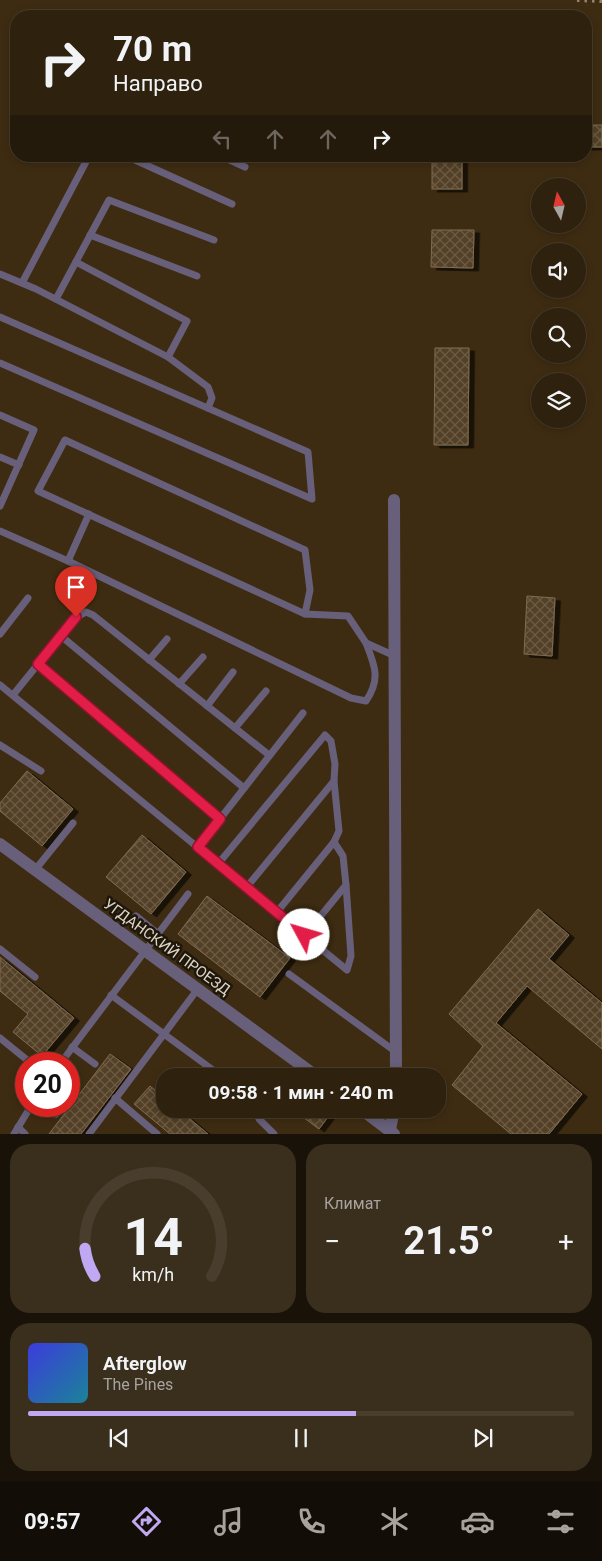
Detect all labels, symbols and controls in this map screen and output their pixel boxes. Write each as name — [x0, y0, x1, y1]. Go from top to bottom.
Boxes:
text: 70 m — [113, 29, 192, 70]
icon: right — [30, 30, 95, 95]
text: Направо — [113, 71, 203, 96]
icon: left — [208, 125, 236, 153]
icon: ahead — [261, 125, 289, 153]
icon: ahead — [314, 125, 342, 153]
icon: right — [367, 125, 395, 153]
north arrow — [531, 178, 586, 232]
map controls — [531, 178, 586, 428]
button: sound — [531, 243, 586, 298]
button: search — [531, 308, 586, 363]
button: layers — [531, 373, 586, 428]
pin — [55, 566, 97, 617]
icon: arrive — [62, 573, 90, 601]
street label: УГДАНСКИЙ ПРОЕЗД — [100, 895, 234, 999]
position arrow — [277, 908, 329, 960]
speed limit sign: 20 — [15, 1052, 80, 1117]
text: 09:58 · 1 мин · 240 m — [209, 1081, 393, 1104]
text: Климат — [324, 1194, 381, 1213]
text: 14 — [123, 1207, 183, 1268]
text: 21.5° — [403, 1219, 495, 1263]
text: − — [324, 1225, 340, 1258]
text: + — [558, 1225, 574, 1258]
text: km/h — [132, 1264, 174, 1285]
text: Afterglow — [103, 1352, 187, 1375]
text: The Pines — [103, 1375, 173, 1394]
icon: previous — [105, 1424, 133, 1452]
icon: pause — [287, 1424, 315, 1452]
icon: next — [469, 1424, 497, 1452]
icon: directions — [129, 1504, 164, 1539]
icon: music — [211, 1504, 246, 1539]
icon: phone — [294, 1504, 329, 1539]
icon: climate — [377, 1504, 412, 1539]
icon: car — [460, 1504, 495, 1539]
icon: filters — [543, 1504, 578, 1539]
text: 09:57 — [24, 1509, 81, 1534]

